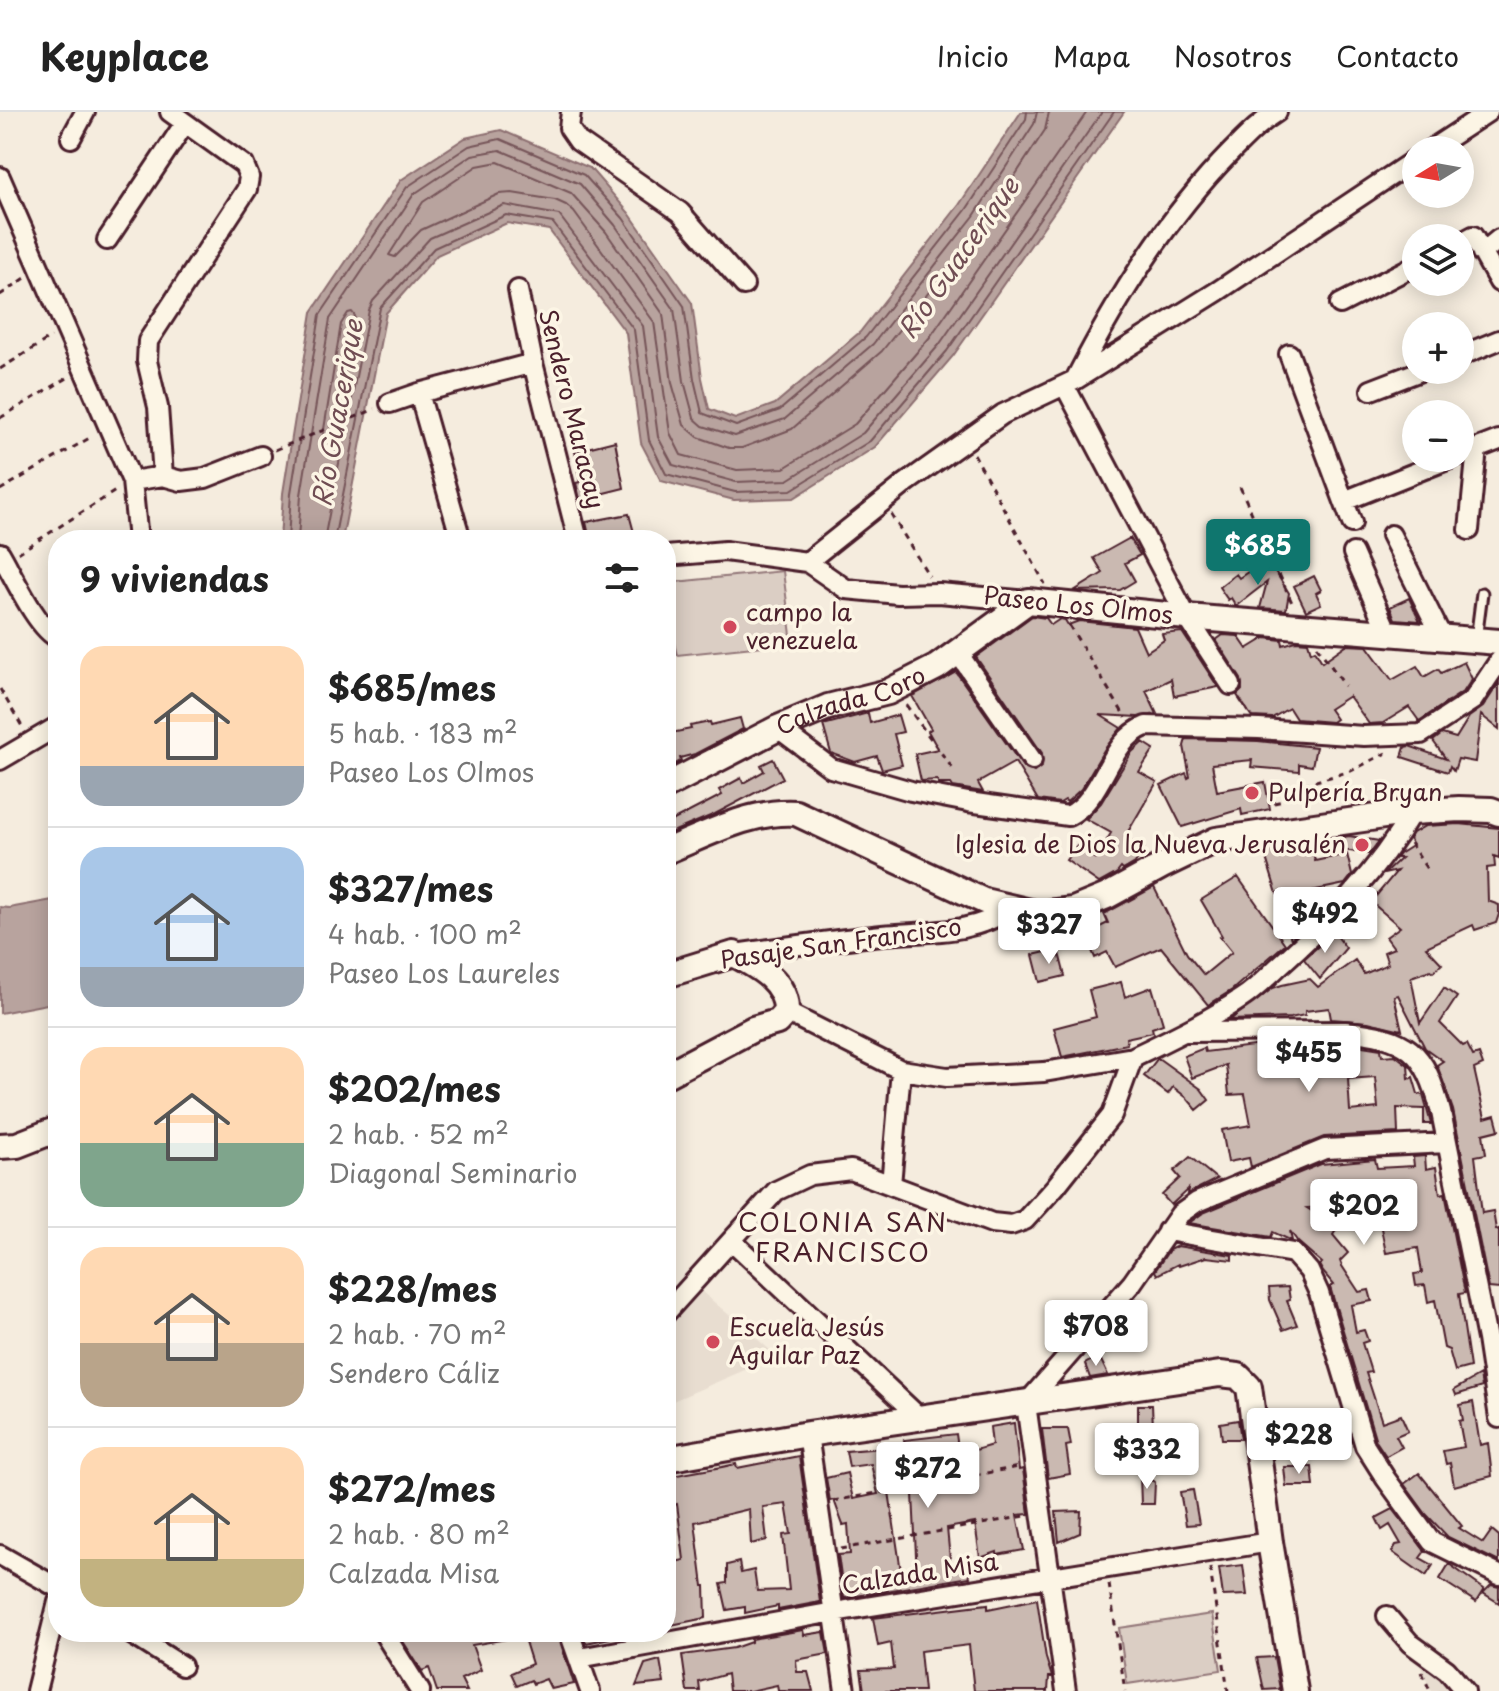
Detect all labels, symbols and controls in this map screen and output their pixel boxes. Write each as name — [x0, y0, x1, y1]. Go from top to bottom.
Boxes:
text: Keyplace — [40, 27, 209, 84]
text: Inicio — [937, 34, 1009, 77]
text: Mapa — [1053, 34, 1130, 77]
text: Nosotros — [1174, 34, 1292, 77]
text: Contacto — [1336, 34, 1459, 77]
north arrow — [1402, 136, 1474, 208]
map controls — [1402, 136, 1474, 472]
water label: Río Guacerique — [887, 168, 1029, 346]
button: layers — [1402, 224, 1474, 296]
street label: Sendero Maracay — [531, 305, 615, 512]
button: + — [1402, 312, 1474, 384]
water label: Río Guacerique — [301, 315, 372, 509]
button: − — [1402, 400, 1474, 472]
pin: $685 — [1211, 519, 1305, 587]
text: $685 — [1224, 525, 1292, 564]
text: 9 viviendas — [80, 552, 269, 604]
icon: filters — [600, 556, 644, 600]
street label: Paseo Los Olmos — [982, 576, 1175, 632]
place label: campo la venezuela — [746, 593, 857, 657]
marker: campo la venezuela — [721, 618, 739, 636]
street label: Calzada Coro — [770, 656, 931, 743]
text: $685/mes — [328, 661, 496, 713]
icon: home — [144, 678, 240, 774]
text: 5 hab. · 183 m² — [328, 713, 518, 752]
text: Paseo Los Olmos — [328, 752, 534, 791]
place label: Pulpería Bryan — [1268, 773, 1442, 809]
marker: Pulpería Bryan — [1243, 784, 1261, 802]
place label: Iglesia de Dios la Nueva Jerusalén — [955, 825, 1346, 861]
marker: Iglesia de Dios la Nueva Jerusalén — [1353, 836, 1371, 854]
text: $327/mes — [328, 862, 493, 914]
icon: home — [144, 879, 240, 975]
pin: $492 — [1278, 887, 1372, 955]
text: $492 — [1291, 893, 1359, 932]
pin: $327 — [1002, 898, 1096, 966]
text: $327 — [1016, 904, 1082, 943]
street label: Pasaje San Francisco — [718, 907, 963, 977]
text: 4 hab. · 100 m² — [328, 914, 522, 953]
text: Paseo Los Laureles — [328, 953, 560, 992]
pin: $455 — [1262, 1026, 1356, 1094]
text: $455 — [1275, 1032, 1343, 1071]
text: $202/mes — [328, 1062, 501, 1114]
icon: home — [144, 1079, 240, 1175]
text: 2 hab. · 52 m² — [328, 1114, 509, 1153]
text: Diagonal Seminario — [328, 1153, 577, 1192]
pin: $202 — [1317, 1179, 1411, 1247]
text: $202 — [1328, 1185, 1400, 1224]
district label: COLONIA SAN FRANCISCO — [738, 1202, 948, 1271]
text: $228/mes — [328, 1262, 497, 1314]
icon: home — [144, 1279, 240, 1375]
pin: $708 — [1049, 1300, 1143, 1368]
text: $708 — [1063, 1306, 1129, 1345]
place label: Escuela Jesús Aguilar Paz — [729, 1308, 884, 1372]
text: 2 hab. · 70 m² — [328, 1314, 507, 1353]
marker: Escuela Jesús Aguilar Paz — [704, 1333, 722, 1351]
text: Sendero Cáliz — [328, 1353, 500, 1392]
pin: $228 — [1252, 1408, 1346, 1476]
text: $228 — [1265, 1414, 1333, 1453]
pin: $332 — [1100, 1423, 1194, 1491]
text: $332 — [1113, 1429, 1181, 1468]
pin: $272 — [881, 1442, 975, 1510]
text: $272 — [894, 1448, 962, 1487]
text: $272/mes — [328, 1462, 496, 1514]
icon: home — [144, 1479, 240, 1575]
text: 2 hab. · 80 m² — [328, 1514, 510, 1553]
street label: Calzada Misa — [839, 1542, 1001, 1602]
text: Calzada Misa — [328, 1553, 499, 1592]

